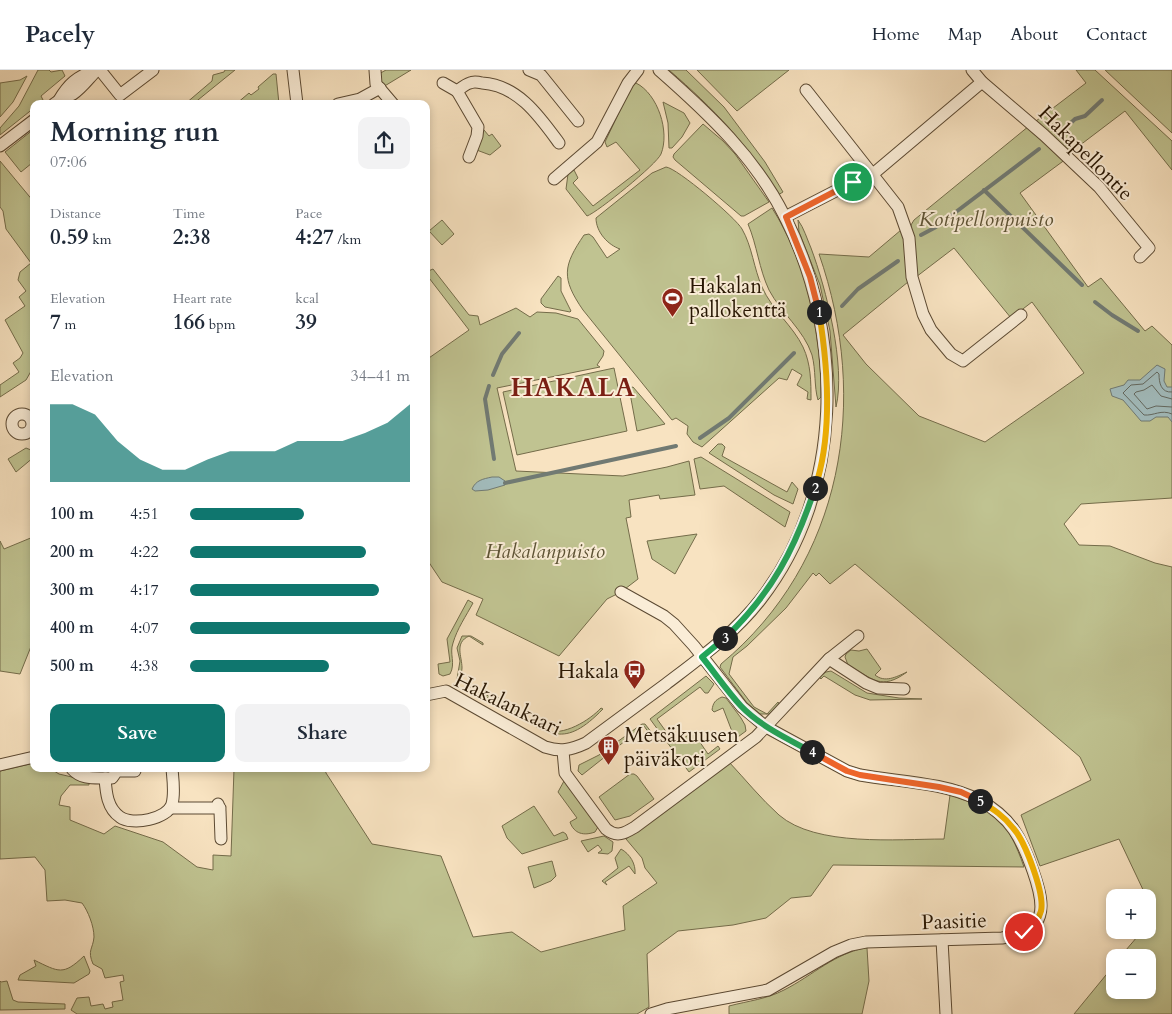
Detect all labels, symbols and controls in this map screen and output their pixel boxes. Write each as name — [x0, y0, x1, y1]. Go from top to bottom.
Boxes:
text: Pacely — [25, 18, 95, 51]
text: Home — [872, 22, 920, 47]
text: Map — [948, 22, 982, 47]
text: About — [1010, 22, 1058, 47]
text: Contact — [1086, 22, 1147, 47]
street label: Hakapellontie — [1032, 99, 1140, 207]
text: Morning run — [50, 113, 219, 151]
button: share — [358, 117, 410, 169]
text: 07:06 — [50, 151, 87, 173]
pin — [832, 161, 874, 203]
icon: arrive — [839, 168, 867, 196]
text: Distance — [50, 204, 101, 223]
text: Time — [173, 204, 205, 223]
text: Pace — [295, 204, 322, 223]
park label: Kotipellonpuisto — [919, 205, 1054, 234]
text: 0.59 — [50, 223, 88, 252]
text: 2:38 — [173, 223, 211, 252]
text: 4:27 — [295, 223, 334, 252]
text: km — [88, 230, 111, 249]
text: /km — [334, 230, 361, 249]
place label: Hakalan pallokenttä — [689, 272, 787, 325]
sports icon: Hakalan pallokenttä — [661, 286, 685, 317]
text: Elevation — [50, 289, 106, 308]
text: Heart rate — [173, 289, 232, 308]
text: kcal — [295, 289, 319, 308]
pin: 1 — [806, 300, 832, 324]
text: 1 — [816, 303, 823, 322]
text: 7 — [50, 308, 61, 337]
text: 166 — [173, 308, 205, 337]
text: 39 — [295, 308, 317, 337]
text: m — [61, 315, 76, 334]
text: bpm — [205, 315, 236, 334]
text: Elevation — [50, 365, 114, 387]
text: 34–41 m — [351, 365, 410, 387]
district label: HAKALA — [510, 370, 636, 405]
pin: 2 — [802, 476, 828, 500]
text: 2 — [812, 479, 819, 498]
text: 100 m — [50, 503, 94, 525]
text: 4:51 — [130, 503, 159, 525]
park label: Hakalanpuisto — [485, 537, 605, 566]
text: 200 m — [50, 541, 94, 563]
text: 4:22 — [130, 541, 159, 563]
text: 300 m — [50, 579, 94, 601]
text: 4:17 — [130, 579, 159, 601]
text: 400 m — [50, 617, 94, 639]
text: 4:07 — [130, 617, 159, 639]
pin: 3 — [712, 626, 738, 650]
text: 3 — [722, 629, 729, 648]
text: 500 m — [50, 655, 94, 677]
text: 4:38 — [130, 655, 159, 677]
place label: Hakala — [558, 657, 619, 686]
bus stop icon: Hakala — [623, 659, 647, 690]
street label: Hakalankaari — [449, 666, 566, 743]
button: Save — [50, 704, 225, 762]
button: Share — [235, 704, 410, 762]
place label: Metsäkuusen päiväkoti — [624, 721, 739, 774]
building icon: Metsäkuusen päiväkoti — [596, 735, 620, 766]
pin: 4 — [800, 740, 824, 764]
text: 4 — [809, 743, 816, 762]
pin: 5 — [968, 788, 992, 814]
text: 5 — [977, 792, 984, 811]
map controls — [1106, 889, 1156, 999]
button: + — [1106, 889, 1156, 939]
street label: Paasitie — [921, 906, 987, 937]
pin — [1003, 911, 1045, 953]
icon: check — [1010, 918, 1038, 946]
button: − — [1106, 949, 1156, 999]

